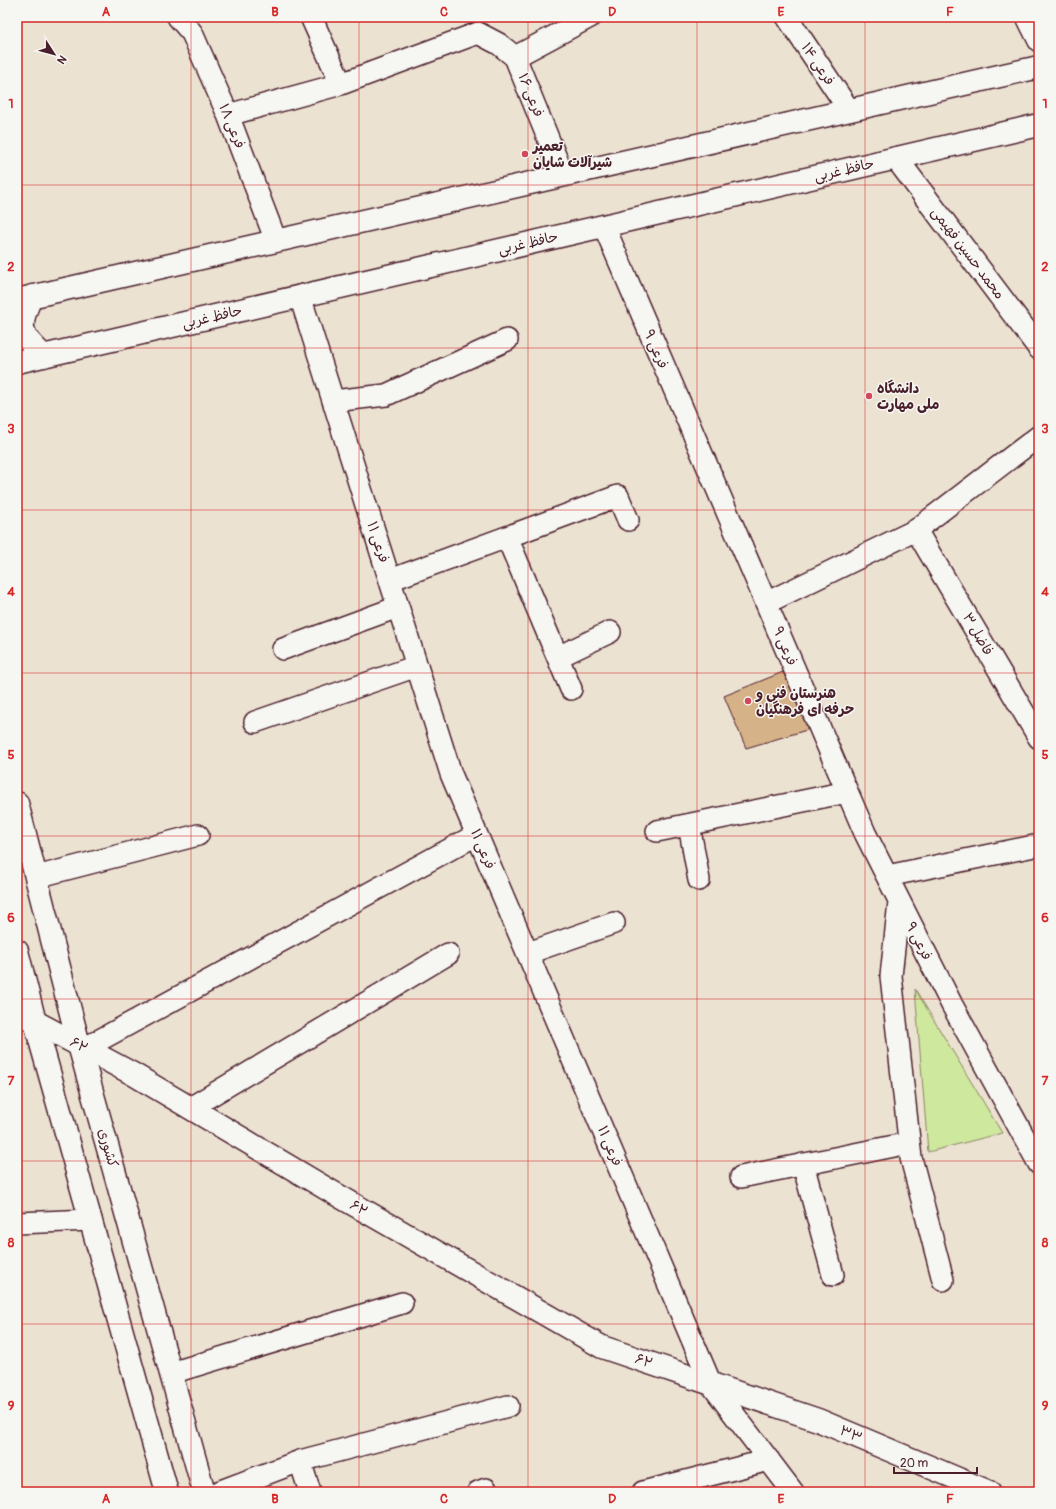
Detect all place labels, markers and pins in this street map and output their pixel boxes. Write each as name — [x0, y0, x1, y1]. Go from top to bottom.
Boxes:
place label: تعمیر شیرآلات شایان — [531, 138, 612, 171]
marker: تعمیر شیرآلات شایان — [520, 149, 530, 159]
place label: دانشگاه ملی مهارت — [877, 379, 939, 413]
marker: دانشگاه ملی مهارت — [864, 391, 874, 401]
place label: هنرستان فنی و حرفه ای فرهنگیان — [755, 685, 854, 718]
marker: هنرستان فنی و حرفه ای فرهنگیان — [743, 696, 753, 706]

